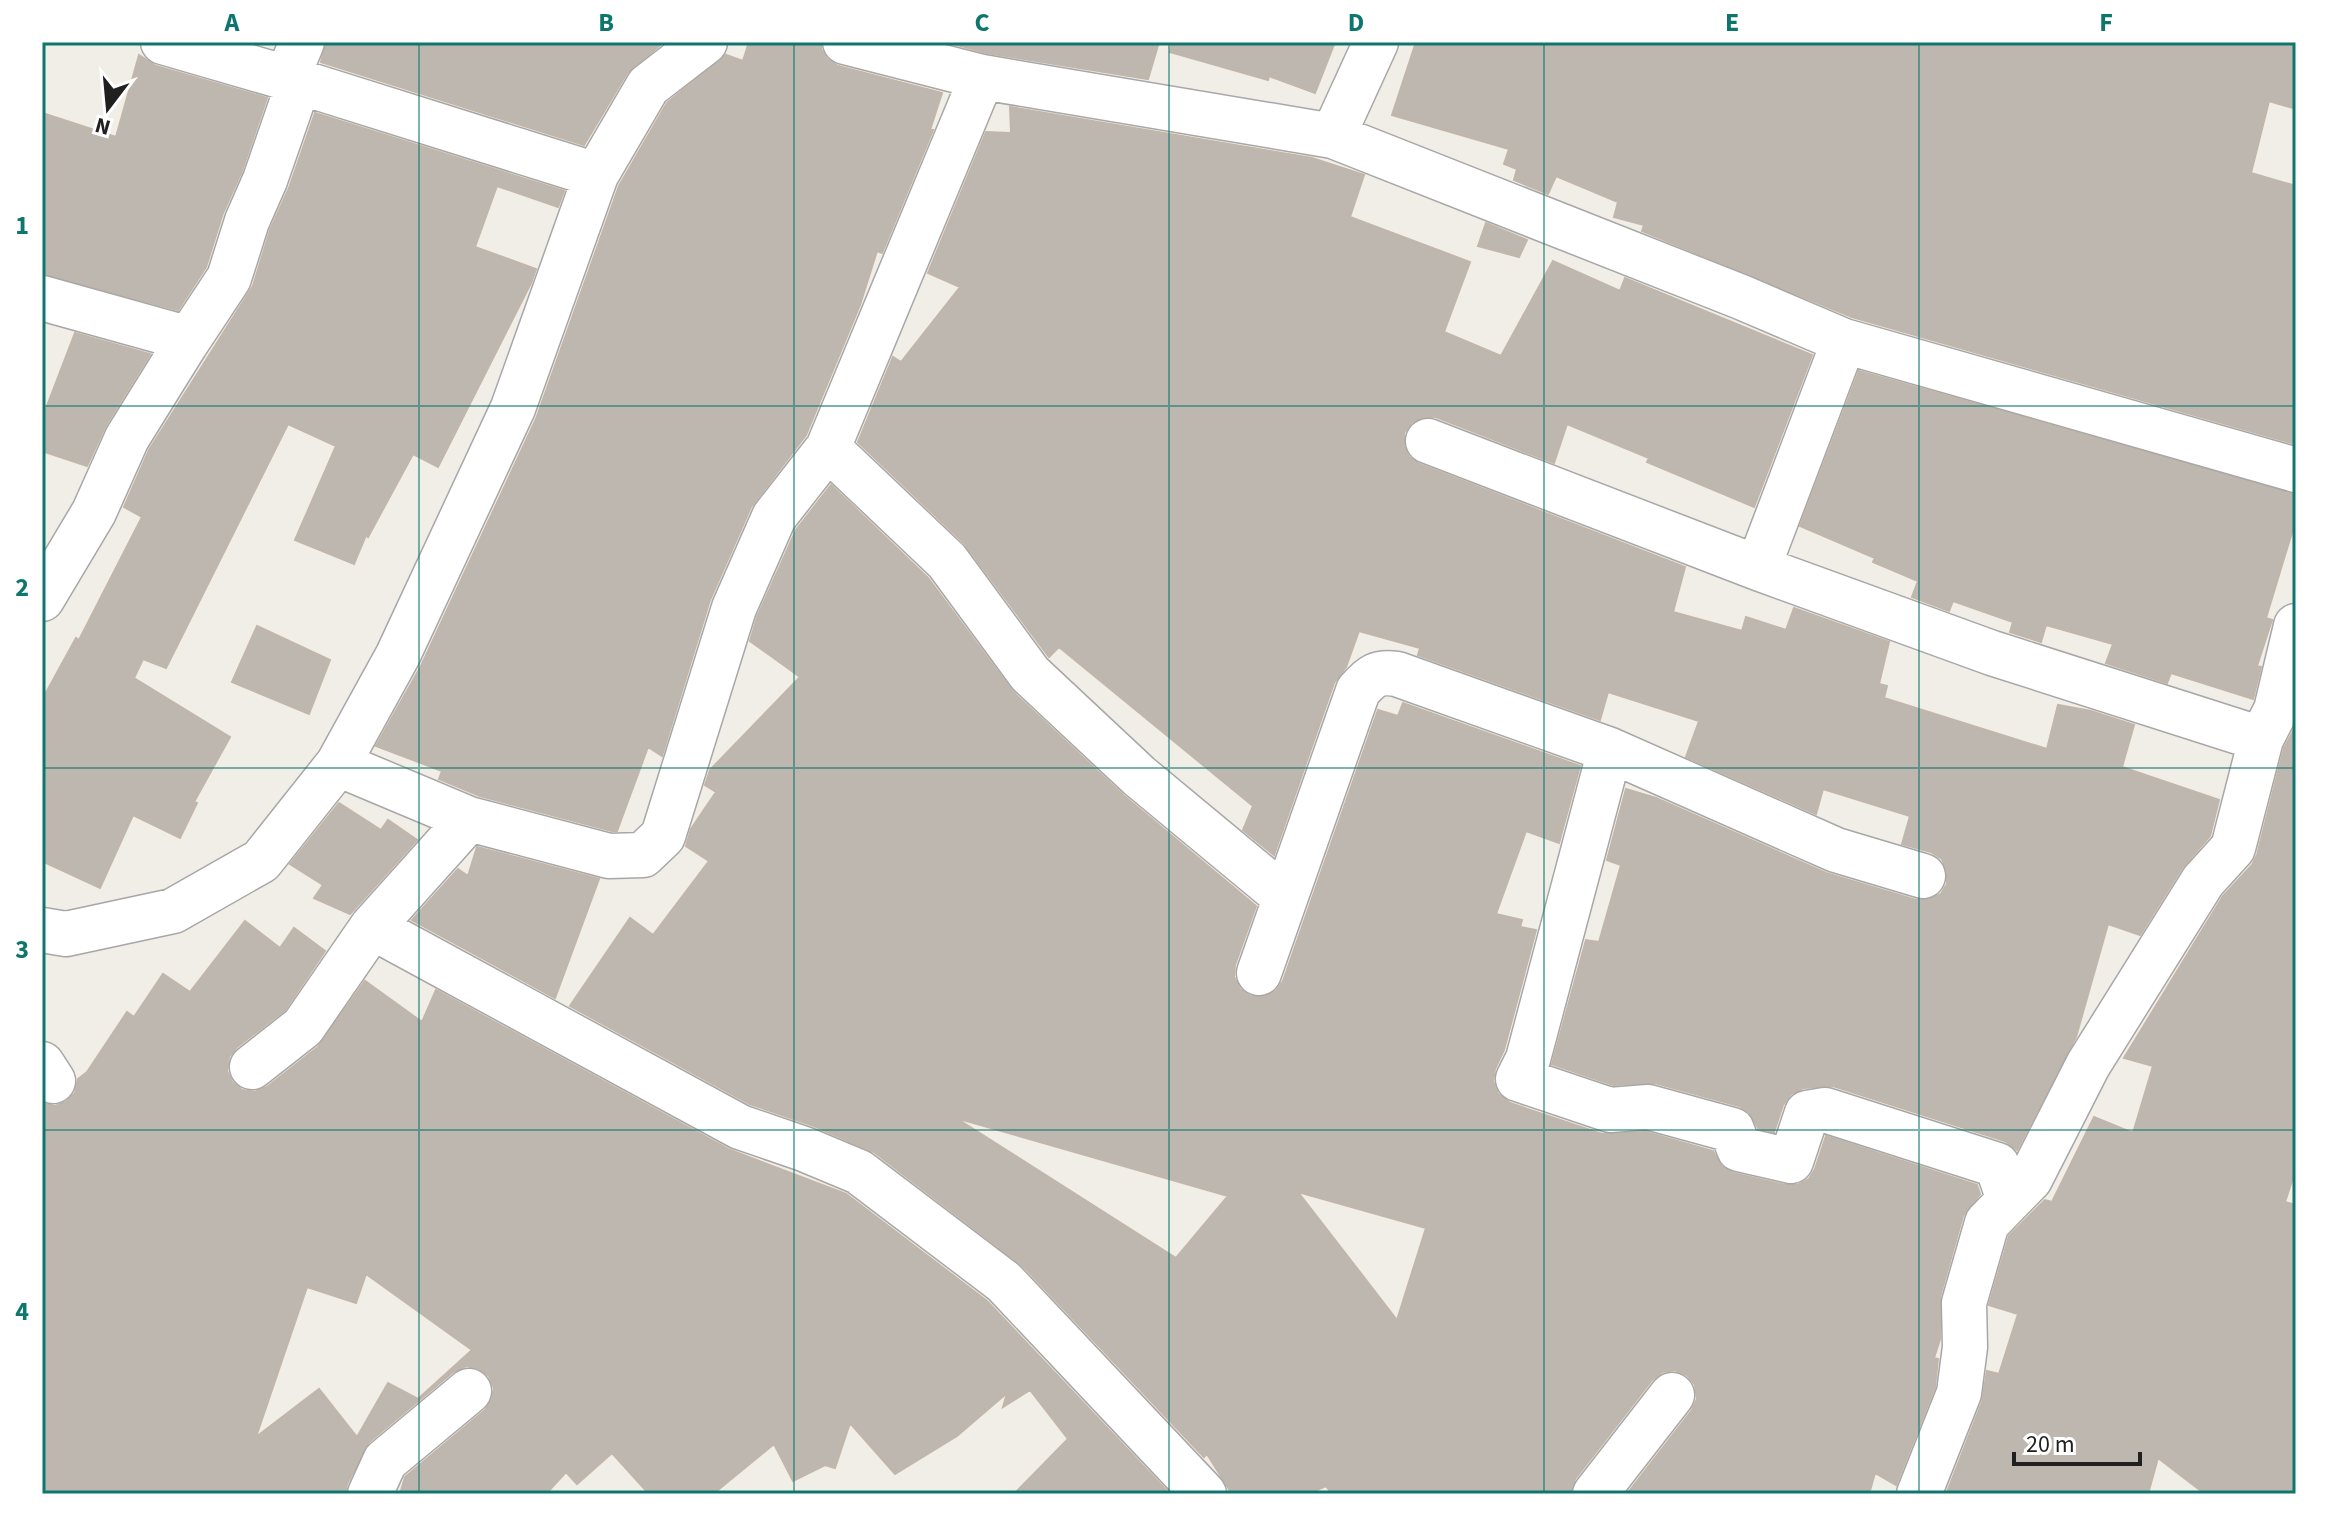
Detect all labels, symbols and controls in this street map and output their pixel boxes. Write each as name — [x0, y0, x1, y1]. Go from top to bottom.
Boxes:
text: A — [224, 4, 241, 41]
text: B — [598, 4, 614, 41]
text: C — [974, 4, 990, 41]
text: D — [1348, 4, 1364, 41]
text: E — [1725, 4, 1739, 41]
text: F — [2099, 4, 2113, 41]
north arrow — [68, 68, 148, 148]
text: N — [91, 109, 114, 144]
text: 1 — [15, 207, 29, 244]
text: 2 — [15, 569, 29, 606]
text: 3 — [15, 931, 29, 968]
text: 4 — [15, 1293, 29, 1330]
scale bar — [2014, 1416, 2140, 1466]
text: 20 m — [2026, 1427, 2075, 1462]

